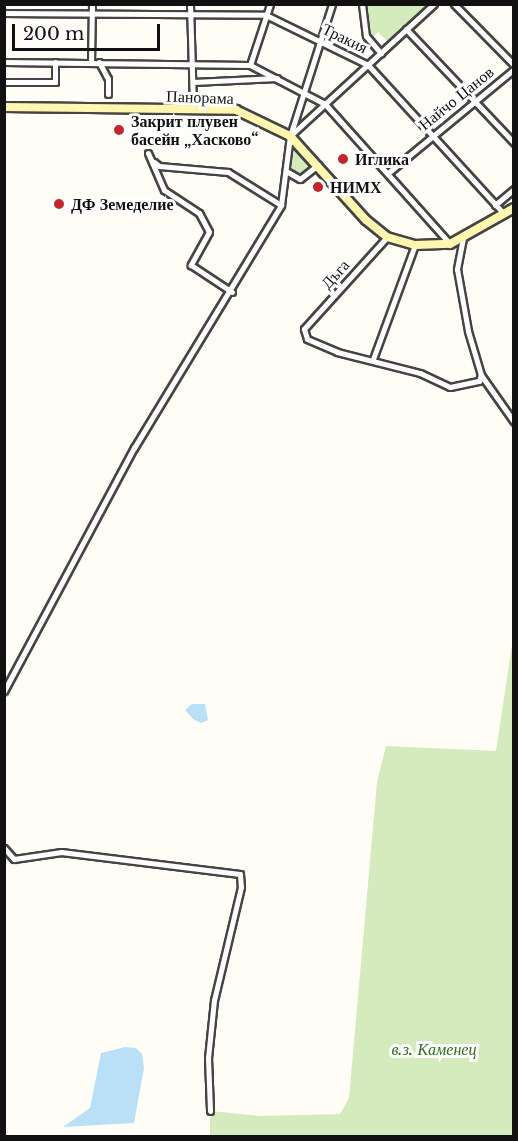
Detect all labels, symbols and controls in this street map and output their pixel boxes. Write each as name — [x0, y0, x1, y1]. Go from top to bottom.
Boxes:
scale bar — [15, 12, 164, 50]
street label: Тракия — [319, 19, 371, 57]
text: 200 m — [23, 23, 84, 45]
street label: Найчо Цанов — [415, 62, 497, 134]
street label: Панорама — [166, 86, 234, 108]
place label: Закрит плувен басейн „Хасково“ — [131, 111, 259, 149]
marker: Закрит плувен басейн „Хасково“ — [112, 123, 126, 137]
place label: Иглика — [355, 149, 409, 169]
marker: Иглика — [336, 152, 350, 166]
place label: НИМХ — [330, 177, 382, 197]
marker: НИМХ — [311, 180, 325, 194]
place label: ДФ Земеделие — [71, 194, 174, 214]
marker: ДФ Земеделие — [52, 197, 66, 211]
street label: Дъга — [317, 255, 353, 293]
park label: в.з. Каменец — [392, 1039, 476, 1059]

